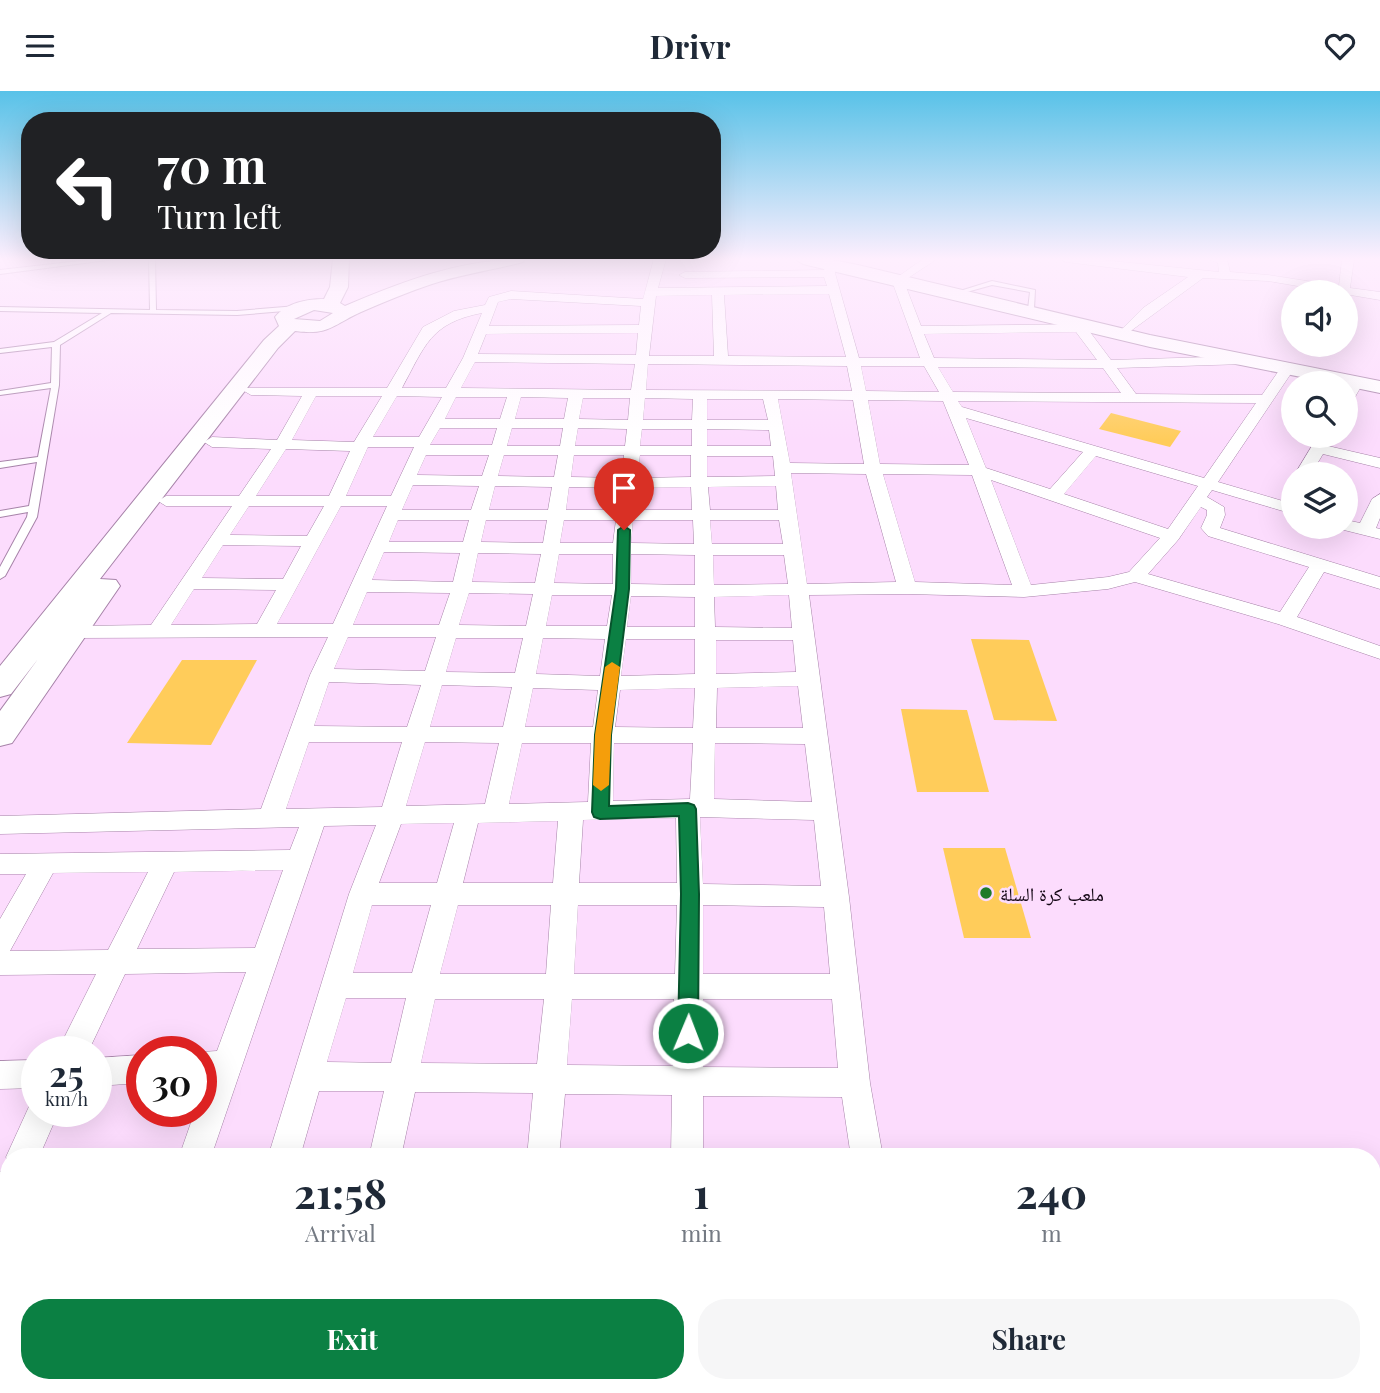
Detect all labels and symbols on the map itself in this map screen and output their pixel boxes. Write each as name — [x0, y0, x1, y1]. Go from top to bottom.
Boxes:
pin — [594, 458, 654, 530]
place label: ملعب كرة السلة — [1000, 880, 1104, 906]
marker: ملعب كرة السلة — [978, 885, 994, 901]
position arrow — [651, 996, 725, 1070]
speed limit sign: 30 — [126, 1036, 217, 1127]

